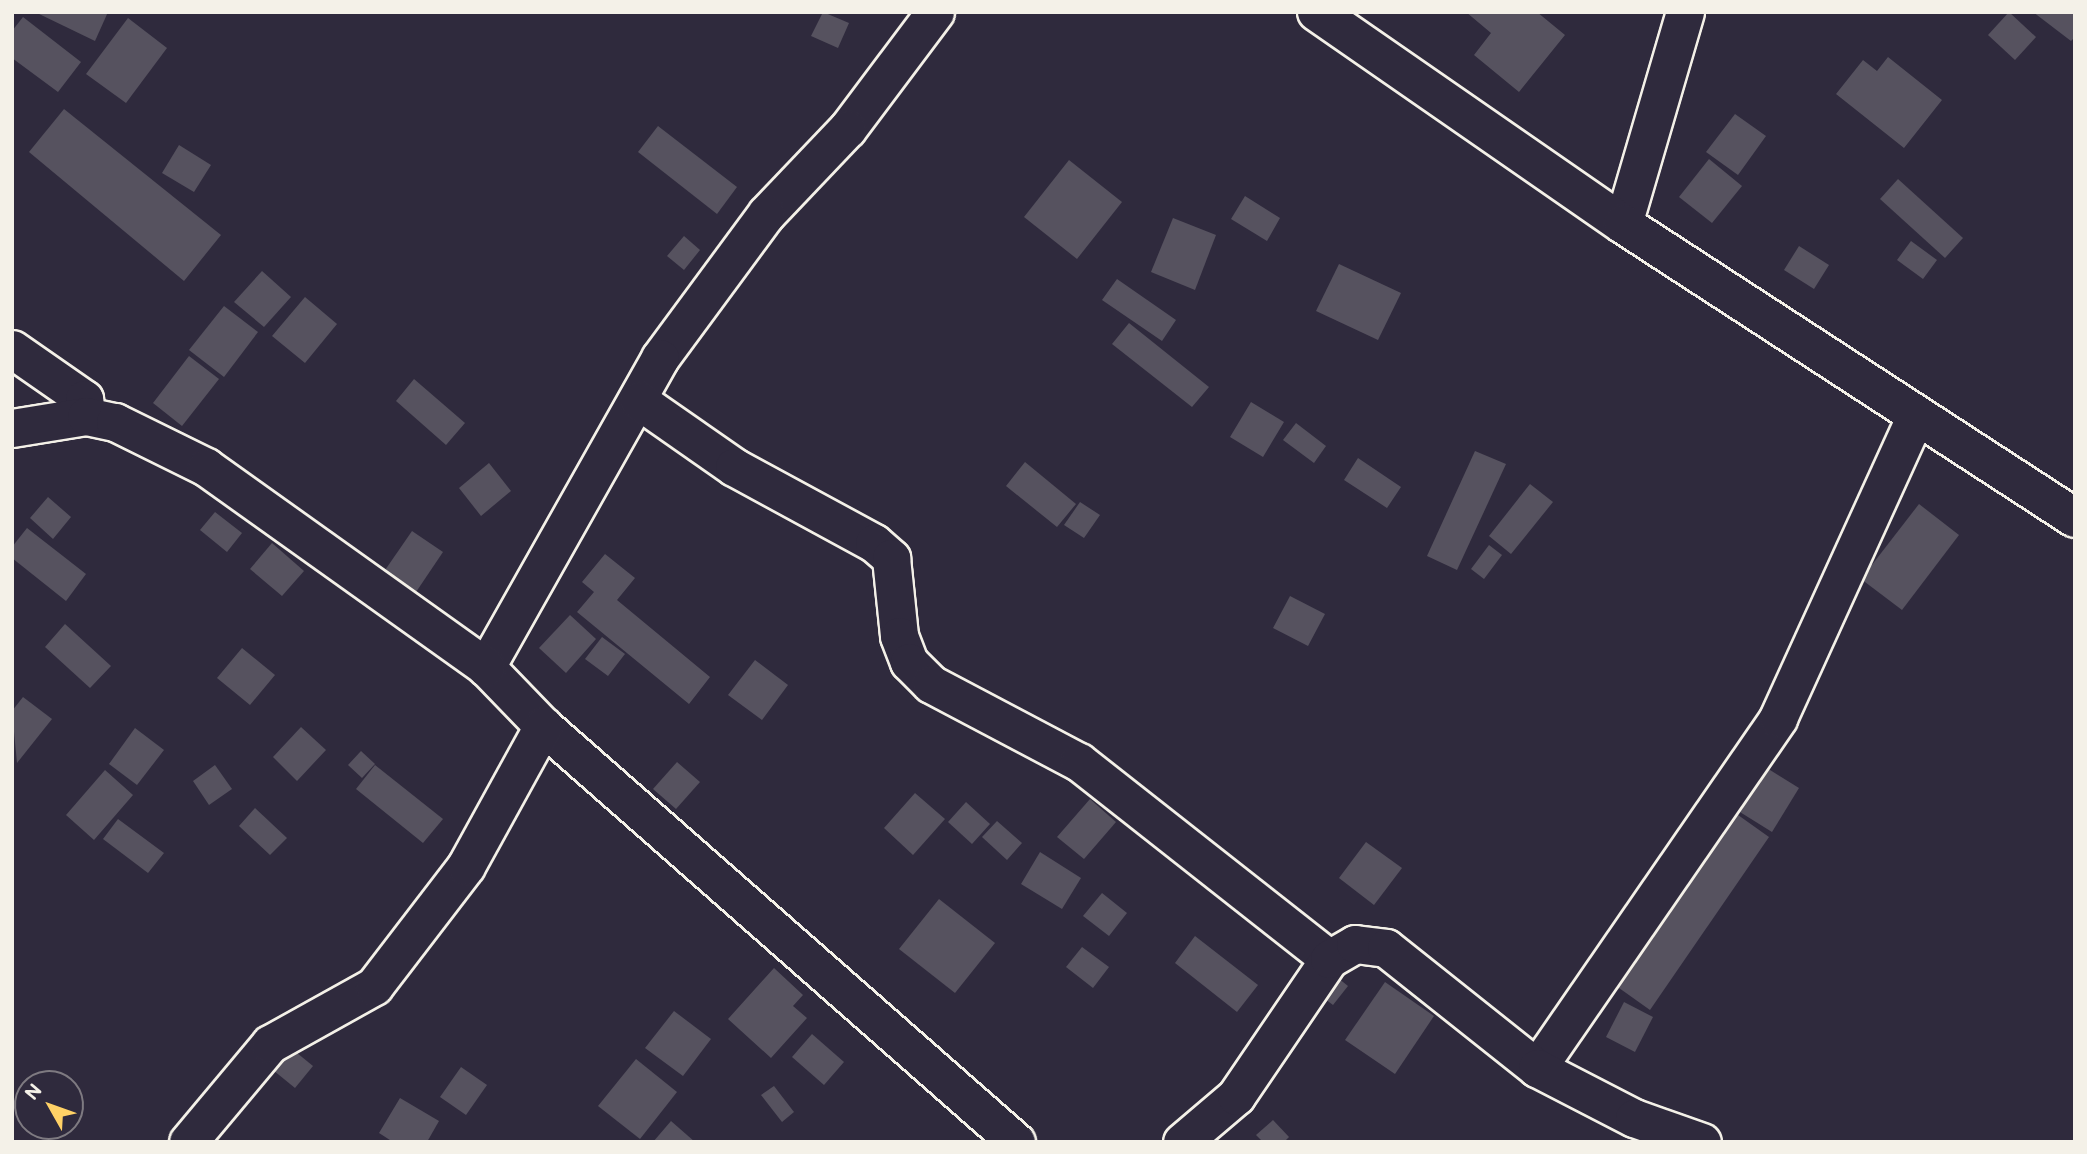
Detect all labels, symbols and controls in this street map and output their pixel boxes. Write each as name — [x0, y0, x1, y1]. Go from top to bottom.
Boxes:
north arrow — [14, 1070, 84, 1140]
text: N — [21, 1080, 47, 1105]

